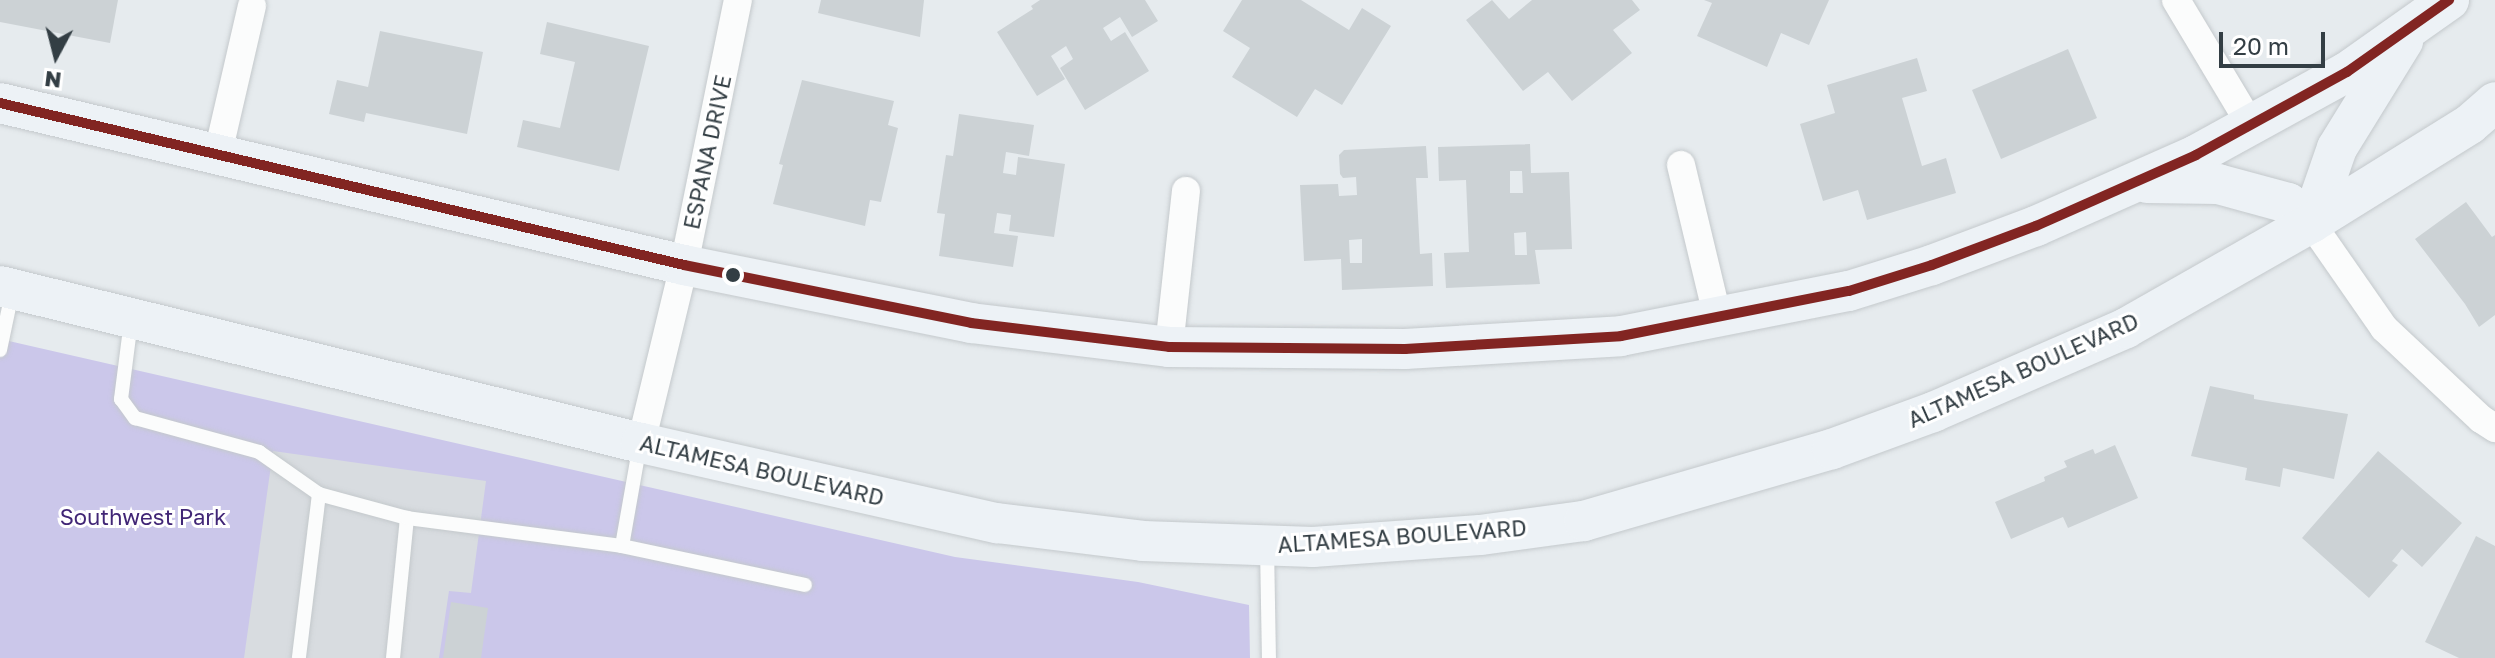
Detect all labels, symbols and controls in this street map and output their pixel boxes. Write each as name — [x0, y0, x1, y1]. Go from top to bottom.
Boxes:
north arrow — [16, 16, 96, 96]
scale bar — [2223, 16, 2329, 66]
text: 20 m — [2233, 31, 2289, 60]
text: N — [43, 66, 63, 95]
street label: ESPANA DRIVE — [678, 72, 736, 232]
unlabelled marker — [725, 267, 741, 283]
street label: ALTAMESA BOULEVARD — [1904, 307, 2142, 433]
street label: ALTAMESA BOULEVARD — [637, 429, 887, 511]
park label: Southwest Park — [60, 504, 226, 530]
street label: ALTAMESA BOULEVARD — [1277, 514, 1527, 558]

